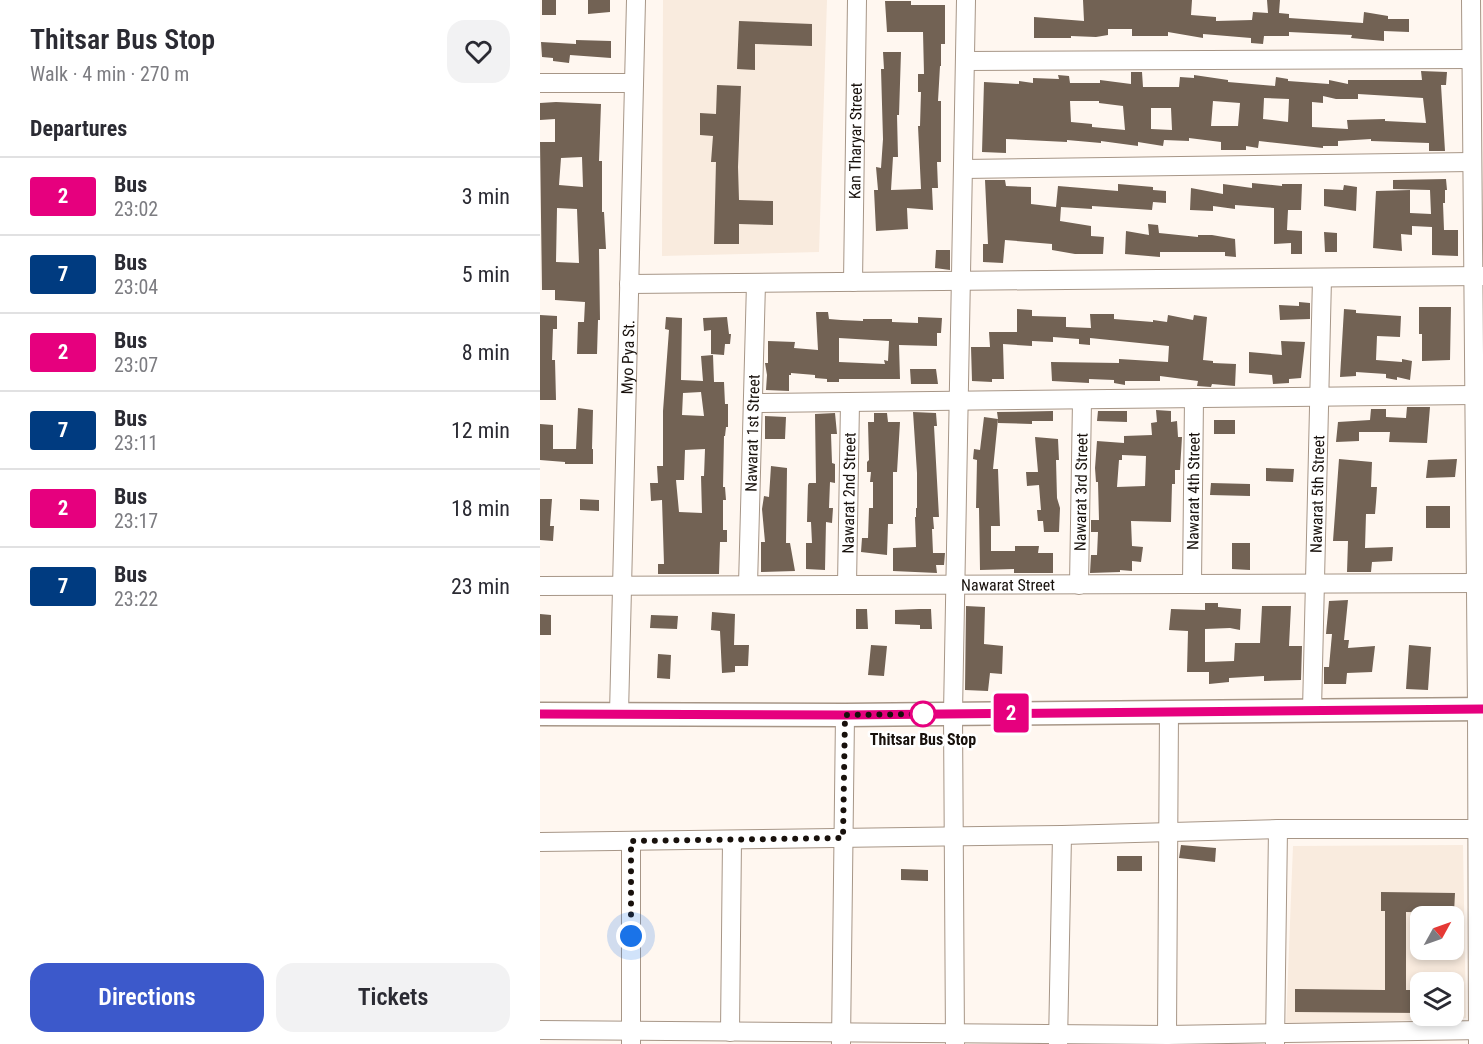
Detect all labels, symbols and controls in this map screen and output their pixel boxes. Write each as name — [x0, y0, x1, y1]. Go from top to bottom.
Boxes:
button: heart — [447, 20, 510, 83]
text: Thitsar Bus Stop — [30, 23, 215, 56]
text: Walk · 4 min · 270 m — [30, 62, 189, 86]
street label: Kan Tharyar Street — [845, 82, 865, 199]
text: Departures — [30, 116, 127, 141]
text: Bus — [114, 172, 147, 197]
text: 2 — [58, 184, 68, 208]
text: 3 min — [462, 184, 510, 209]
text: 23:02 — [114, 197, 158, 221]
text: Bus — [114, 250, 147, 275]
text: 7 — [58, 262, 68, 286]
text: 5 min — [462, 262, 510, 287]
text: 23:04 — [114, 275, 158, 299]
street label: Myo Pya St. — [617, 320, 638, 395]
text: Bus — [114, 328, 147, 353]
text: 2 — [58, 340, 68, 364]
text: 8 min — [462, 340, 510, 365]
text: 23:07 — [114, 353, 158, 377]
street label: Nawarat 1st Street — [741, 374, 763, 492]
text: Bus — [114, 406, 147, 431]
text: 7 — [58, 418, 68, 442]
text: 12 min — [451, 418, 510, 443]
text: 23:11 — [114, 431, 158, 455]
street label: Nawarat 2nd Street — [838, 432, 859, 554]
street label: Nawarat 4th Street — [1183, 432, 1203, 550]
street label: Nawarat 3rd Street — [1070, 433, 1091, 551]
street label: Nawarat 5th Street — [1306, 435, 1328, 553]
text: Bus — [114, 484, 147, 509]
text: 2 — [58, 496, 68, 520]
text: 18 min — [451, 496, 510, 521]
text: 23:17 — [114, 509, 158, 533]
text: Bus — [114, 562, 147, 587]
text: 7 — [58, 574, 68, 598]
text: 23 min — [451, 574, 510, 599]
street label: Nawarat Street — [961, 575, 1055, 594]
text: 23:22 — [114, 587, 158, 611]
line badge: 2 — [992, 694, 1030, 732]
marker: Thitsar Bus Stop — [910, 701, 936, 727]
text: 2 — [1006, 701, 1016, 725]
place label: Thitsar Bus Stop — [870, 730, 976, 749]
north arrow — [1410, 906, 1464, 960]
map controls — [1410, 906, 1464, 1026]
your location — [616, 921, 646, 951]
button: Directions — [30, 963, 264, 1032]
button: Tickets — [276, 963, 510, 1032]
button: layers — [1410, 972, 1464, 1026]

